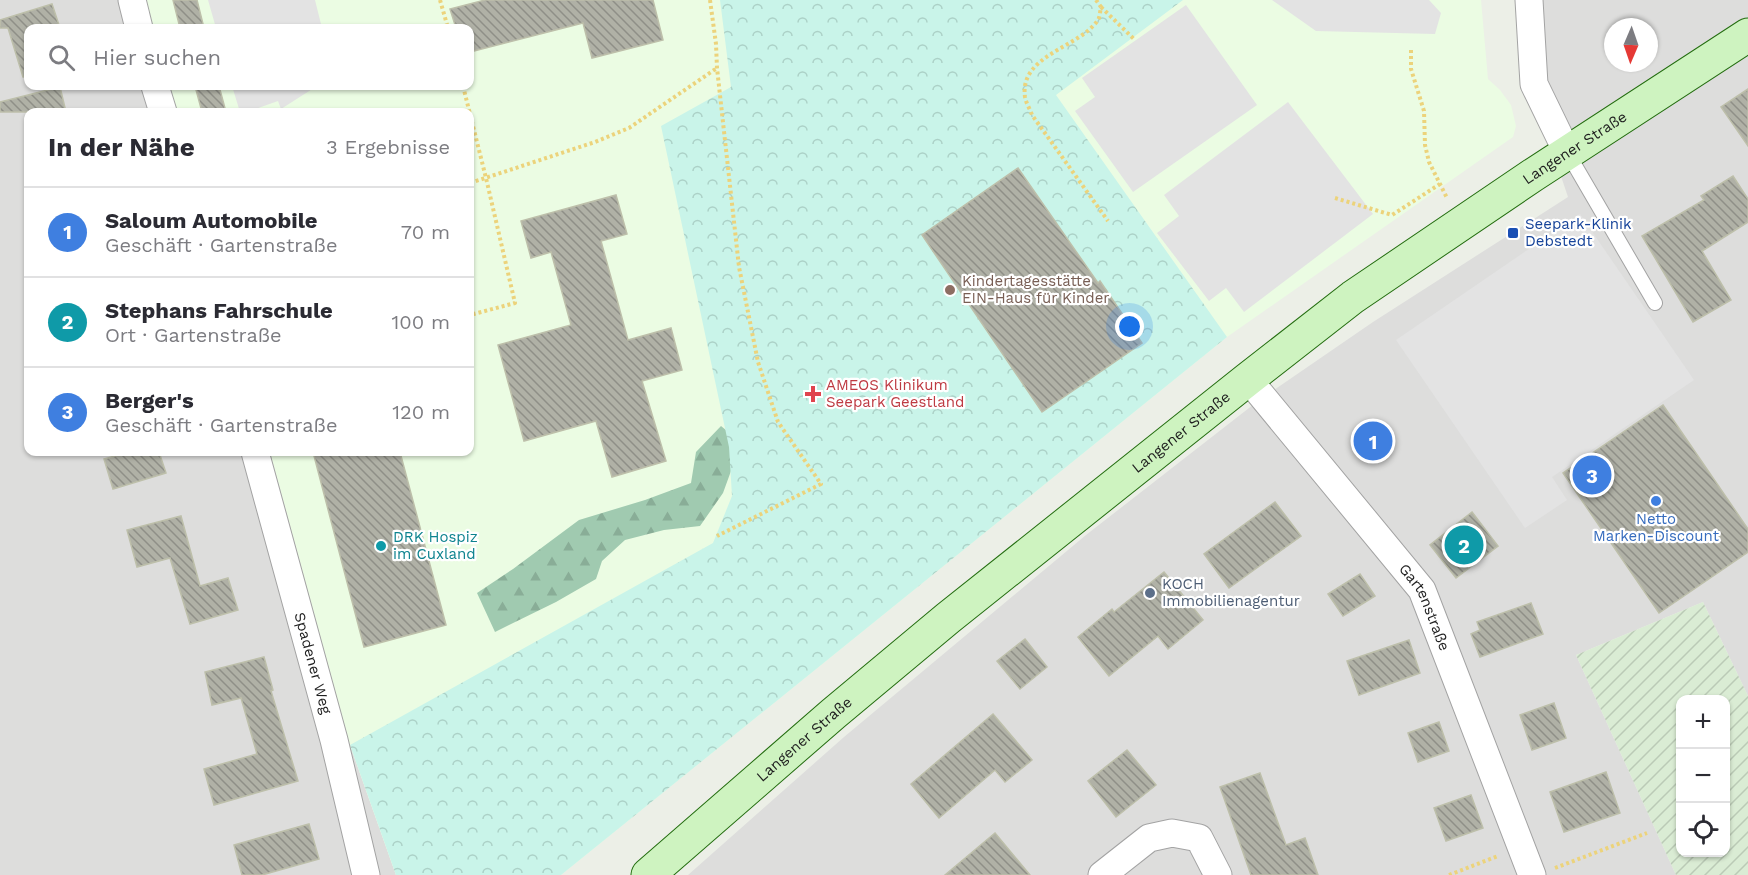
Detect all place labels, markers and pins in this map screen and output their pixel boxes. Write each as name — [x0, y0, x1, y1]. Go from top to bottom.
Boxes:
place label: Seepark-Klinik Debstedt — [1525, 215, 1632, 250]
marker: Seepark-Klinik Debstedt — [1506, 226, 1520, 240]
place label: Kindertagesstätte EIN-Haus für Kinder — [962, 272, 1109, 307]
marker: Kindertagesstätte EIN-Haus für Kinder — [943, 283, 957, 297]
place label: AMEOS Klinikum Seepark Geestland — [826, 376, 964, 411]
marker: AMEOS Klinikum Seepark Geestland — [804, 385, 822, 403]
pin: 1 — [1354, 418, 1392, 464]
pin: 3 — [1572, 452, 1612, 498]
marker: Netto Marken-Discount — [1649, 494, 1663, 508]
place label: Netto Marken-Discount — [1593, 510, 1720, 545]
pin: 2 — [1444, 522, 1484, 568]
place label: DRK Hospiz im Cuxland — [393, 528, 478, 563]
marker: DRK Hospiz im Cuxland — [374, 539, 388, 553]
place label: KOCH Immobilienagentur — [1162, 575, 1300, 610]
marker: KOCH Immobilienagentur — [1143, 586, 1157, 600]

